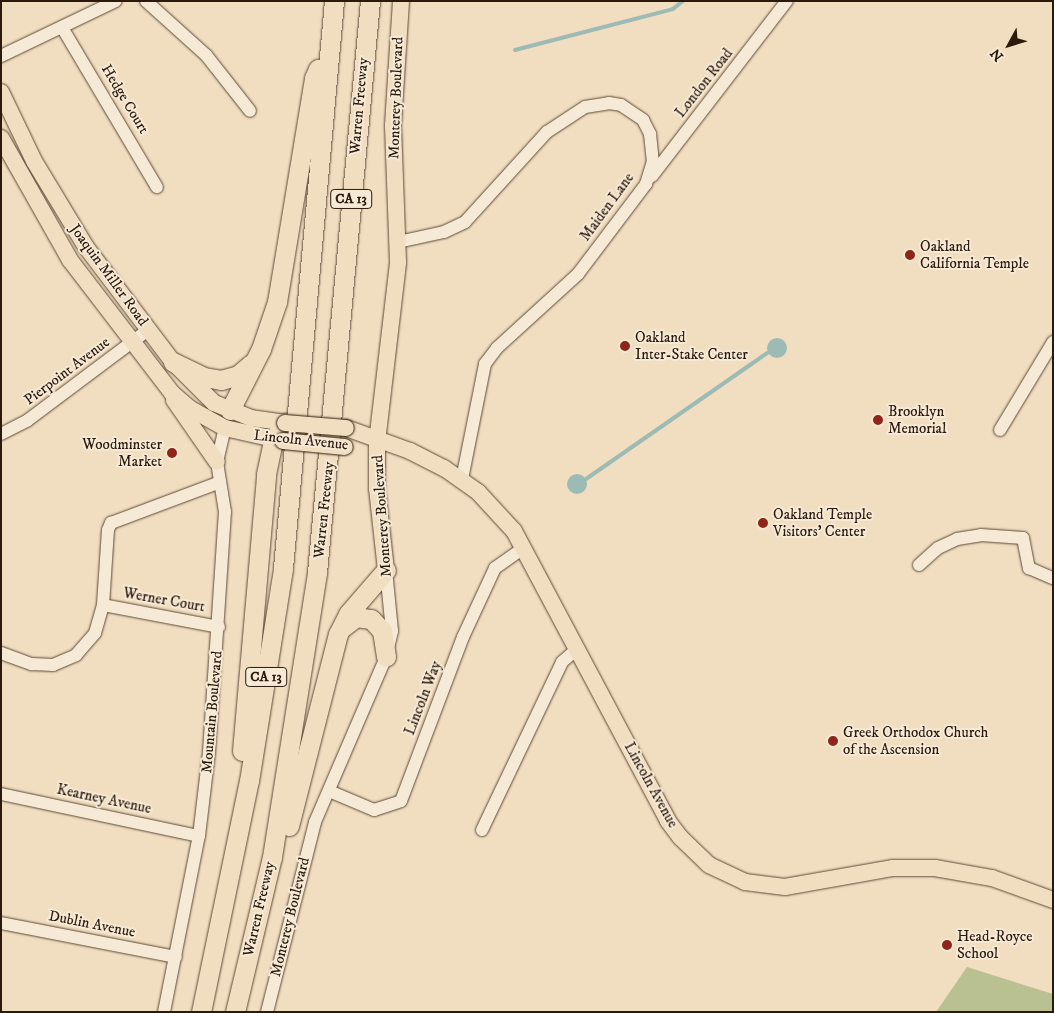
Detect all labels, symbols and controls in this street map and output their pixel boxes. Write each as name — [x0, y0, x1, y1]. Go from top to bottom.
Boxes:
north arrow — [984, 20, 1034, 70]
street label: Monterey Boulevard — [385, 37, 407, 159]
text: N — [987, 44, 1008, 65]
street label: London Road — [671, 45, 737, 121]
street label: Warren Freeway — [346, 57, 372, 155]
street label: Hedge Court — [97, 61, 153, 137]
street label: Maiden Lane — [576, 169, 638, 245]
road number: CA 13 — [330, 188, 372, 210]
street label: Joaquin Miller Road — [66, 221, 152, 329]
place label: Oakland California Temple — [920, 237, 1029, 272]
marker: Oakland California Temple — [904, 249, 916, 261]
place label: Oakland Inter-Stake Center — [635, 328, 748, 363]
street label: Pierpoint Avenue — [21, 333, 113, 409]
marker: Oakland Inter-Stake Center — [619, 340, 631, 352]
place label: Brooklyn Memorial — [888, 402, 946, 437]
marker: Brooklyn Memorial — [872, 414, 884, 426]
street label: Lincoln Avenue — [253, 426, 349, 454]
place label: Woodminster Market — [82, 435, 162, 470]
marker: Woodminster Market — [166, 447, 178, 459]
street label: Monterey Boulevard — [369, 454, 395, 578]
street label: Warren Freeway — [310, 461, 338, 559]
place label: Oakland Temple Visitors' Center — [773, 505, 872, 540]
marker: Oakland Temple Visitors' Center — [757, 517, 769, 529]
street label: Werner Court — [122, 584, 206, 616]
street label: Mountain Boulevard — [198, 650, 226, 774]
street label: Lincoln Way — [401, 658, 445, 738]
road number: CA 13 — [245, 666, 287, 689]
place label: Greek Orthodox Church of the Ascension — [843, 723, 988, 758]
marker: Greek Orthodox Church of the Ascension — [827, 735, 839, 747]
street label: Lincoln Avenue — [620, 739, 682, 831]
street label: Kearney Avenue — [55, 780, 153, 818]
street label: Monterey Boulevard — [266, 855, 314, 979]
street label: Warren Freeway — [239, 860, 279, 958]
street label: Dublin Avenue — [47, 907, 137, 941]
place label: Head-Royce School — [957, 927, 1032, 962]
marker: Head-Royce School — [941, 939, 953, 951]

